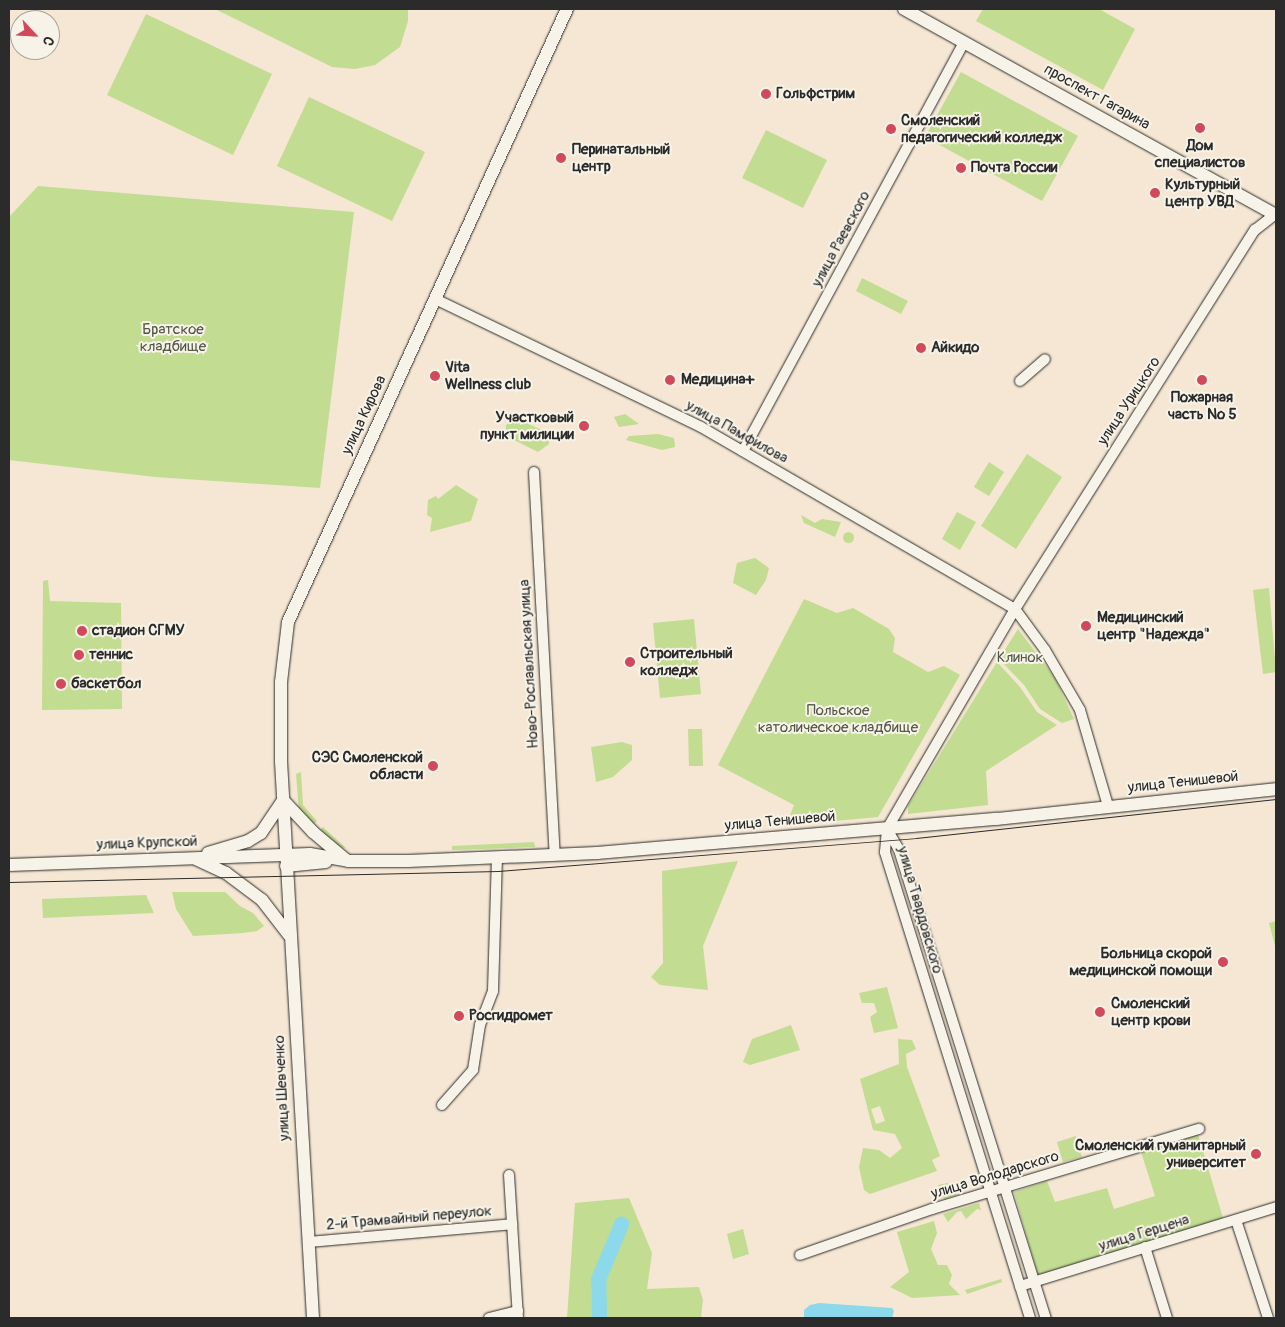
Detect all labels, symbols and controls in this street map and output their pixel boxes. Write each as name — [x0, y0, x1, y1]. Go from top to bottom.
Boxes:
north arrow — [10, 10, 60, 60]
text: С — [39, 34, 58, 49]
street label: проспект Гагарина — [1041, 60, 1153, 134]
place label: Гольфстрим — [776, 85, 855, 103]
marker: Гольфстрим — [760, 88, 772, 100]
place label: Смоленский педагогический колледж — [901, 111, 1062, 146]
marker: Дом специалистов — [1194, 122, 1206, 134]
marker: Смоленский педагогический колледж — [885, 123, 897, 135]
place label: Дом специалистов — [1155, 136, 1245, 171]
place label: Перинатальный центр — [572, 140, 670, 175]
marker: Перинатальный центр — [554, 151, 568, 165]
place label: Почта России — [971, 159, 1057, 177]
marker: Почта России — [955, 162, 967, 174]
place label: Культурный центр УВД — [1165, 175, 1240, 210]
marker: Культурный центр УВД — [1149, 187, 1161, 199]
street label: улица Раевского — [808, 188, 874, 290]
park label: Братское кладбище — [140, 320, 206, 355]
place label: Айкидо — [931, 339, 979, 357]
marker: Айкидо — [915, 342, 927, 354]
street label: улица Урицкого — [1094, 353, 1164, 449]
place label: Vita Wellness club — [445, 358, 531, 393]
marker: Vita Wellness club — [429, 370, 441, 382]
place label: Медицина+ — [681, 371, 754, 389]
street label: улица Кирова — [338, 372, 390, 458]
marker: Медицина+ — [663, 373, 677, 387]
marker: Пожарная часть № 5 — [1196, 374, 1208, 386]
place label: Пожарная часть № 5 — [1167, 388, 1237, 423]
street label: улица Памфилова — [683, 396, 791, 468]
place label: Участковый пункт милиции — [480, 408, 574, 443]
marker: Участковый пункт милиции — [578, 420, 590, 432]
street label: Ново-Рославльская улица — [516, 579, 542, 749]
place label: Медицинский центр "Надежда" — [1097, 608, 1210, 643]
marker: Медицинский центр "Надежда" — [1079, 619, 1093, 633]
place label: стадион СГМУ — [92, 622, 185, 640]
marker: стадион СГМУ — [76, 625, 88, 637]
place label: Строительный колледж — [640, 644, 733, 679]
place label: теннис — [89, 646, 133, 664]
marker: теннис — [73, 649, 85, 661]
park label: Клинок — [997, 649, 1043, 667]
marker: Строительный колледж — [624, 656, 636, 668]
place label: баскетбол — [71, 675, 141, 693]
marker: баскетбол — [55, 678, 67, 690]
park label: Польское католическое кладбище — [758, 701, 918, 736]
place label: СЭС Смоленской области — [312, 748, 423, 783]
marker: СЭС Смоленской области — [427, 760, 439, 772]
street label: улица Тенишевой — [1127, 767, 1239, 797]
street label: улица Тенишевой — [724, 807, 836, 835]
street label: улица Крупской — [96, 832, 198, 854]
street label: улица Твардовского — [893, 844, 947, 976]
place label: Больница скорой медицинской помощи — [1069, 944, 1212, 979]
marker: Больница скорой медицинской помощи — [1216, 955, 1230, 969]
place label: Смоленский центр крови — [1111, 994, 1190, 1029]
marker: Смоленский центр крови — [1093, 1005, 1107, 1019]
place label: Росгидромет — [469, 1007, 553, 1025]
marker: Росгидромет — [453, 1010, 465, 1022]
street label: улица Шевченко — [270, 1035, 294, 1141]
place label: Смоленский гуманитарный университет — [1075, 1136, 1246, 1171]
street label: улица Володарского — [929, 1147, 1061, 1203]
marker: Смоленский гуманитарный университет — [1250, 1148, 1262, 1160]
street label: 2-й Трамвайный переулок — [325, 1202, 493, 1234]
street label: улица Герцена — [1097, 1211, 1191, 1255]

